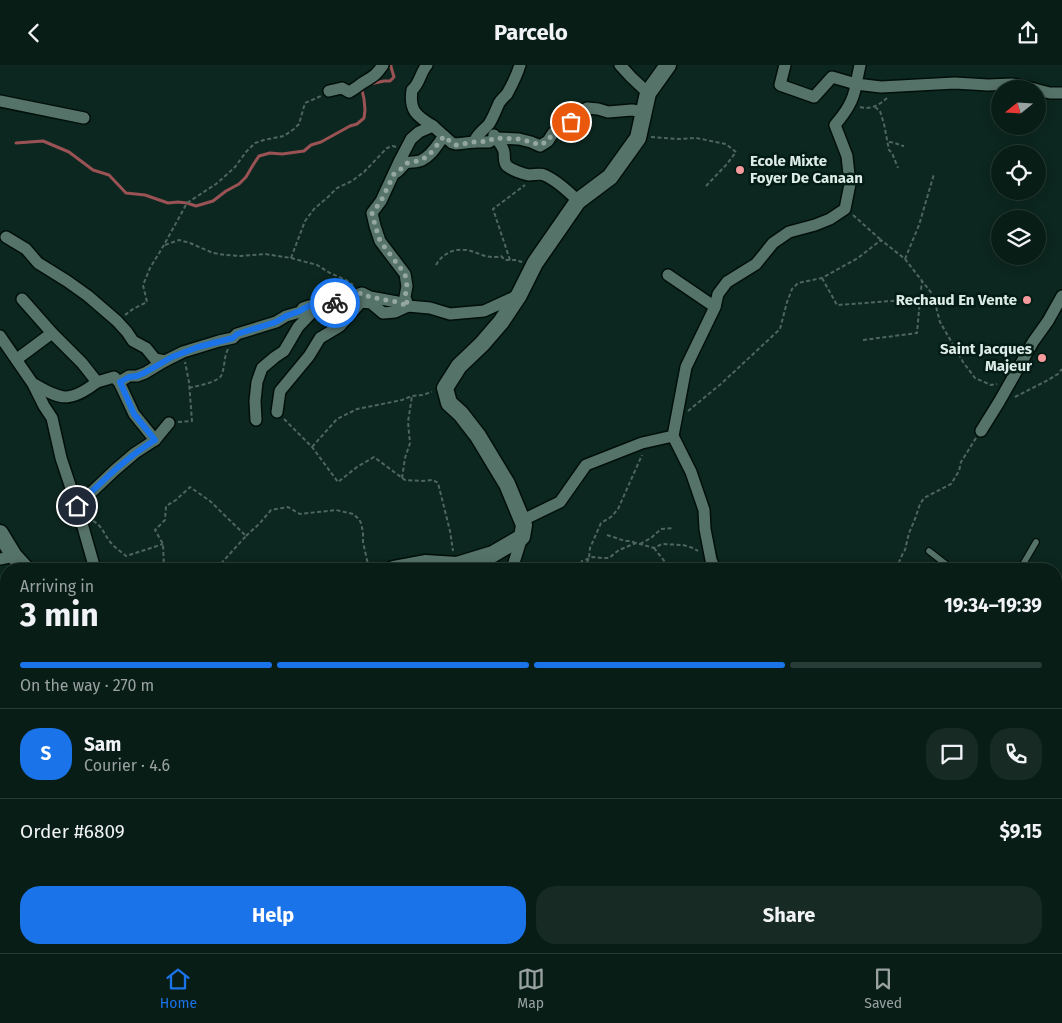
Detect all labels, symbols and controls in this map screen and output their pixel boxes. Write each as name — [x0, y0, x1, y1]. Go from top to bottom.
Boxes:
icon: back — [20, 19, 48, 47]
text: Parcelo — [494, 19, 568, 46]
icon: share — [1014, 19, 1042, 47]
north arrow — [991, 80, 1046, 135]
map controls — [991, 80, 1046, 265]
pin — [550, 101, 592, 143]
icon: bag — [557, 108, 585, 136]
button: locate — [991, 145, 1046, 200]
place label: Ecole Mixte Foyer De Canaan — [750, 152, 863, 187]
marker: Ecole Mixte Foyer De Canaan — [734, 164, 746, 176]
button: layers — [991, 210, 1046, 265]
courier — [310, 278, 360, 328]
icon: bike — [321, 289, 349, 317]
place label: Rechaud En Vente — [896, 291, 1017, 309]
marker: Rechaud En Vente — [1021, 294, 1033, 306]
place label: Saint Jacques Majeur — [940, 340, 1033, 375]
marker: Saint Jacques Majeur — [1036, 352, 1048, 364]
pin — [56, 485, 98, 527]
icon: home — [63, 492, 91, 520]
text: Arriving in — [20, 577, 94, 596]
text: 19:34–19:39 — [944, 594, 1042, 617]
text: 3 min — [20, 596, 99, 634]
text: On the way · 270 m — [20, 676, 154, 695]
button: chat — [926, 728, 978, 780]
button: phone — [990, 728, 1042, 780]
text: Sam — [84, 733, 121, 756]
text: S — [41, 742, 51, 765]
text: Courier · 4.6 — [84, 756, 170, 775]
text: Order #6809 — [20, 820, 125, 843]
text: $9.15 — [1000, 820, 1042, 843]
button: Help — [20, 886, 526, 944]
button: Share — [536, 886, 1042, 944]
tab: Home — [160, 965, 197, 1012]
tab: Map — [517, 965, 545, 1012]
tab: Saved — [864, 965, 902, 1012]

